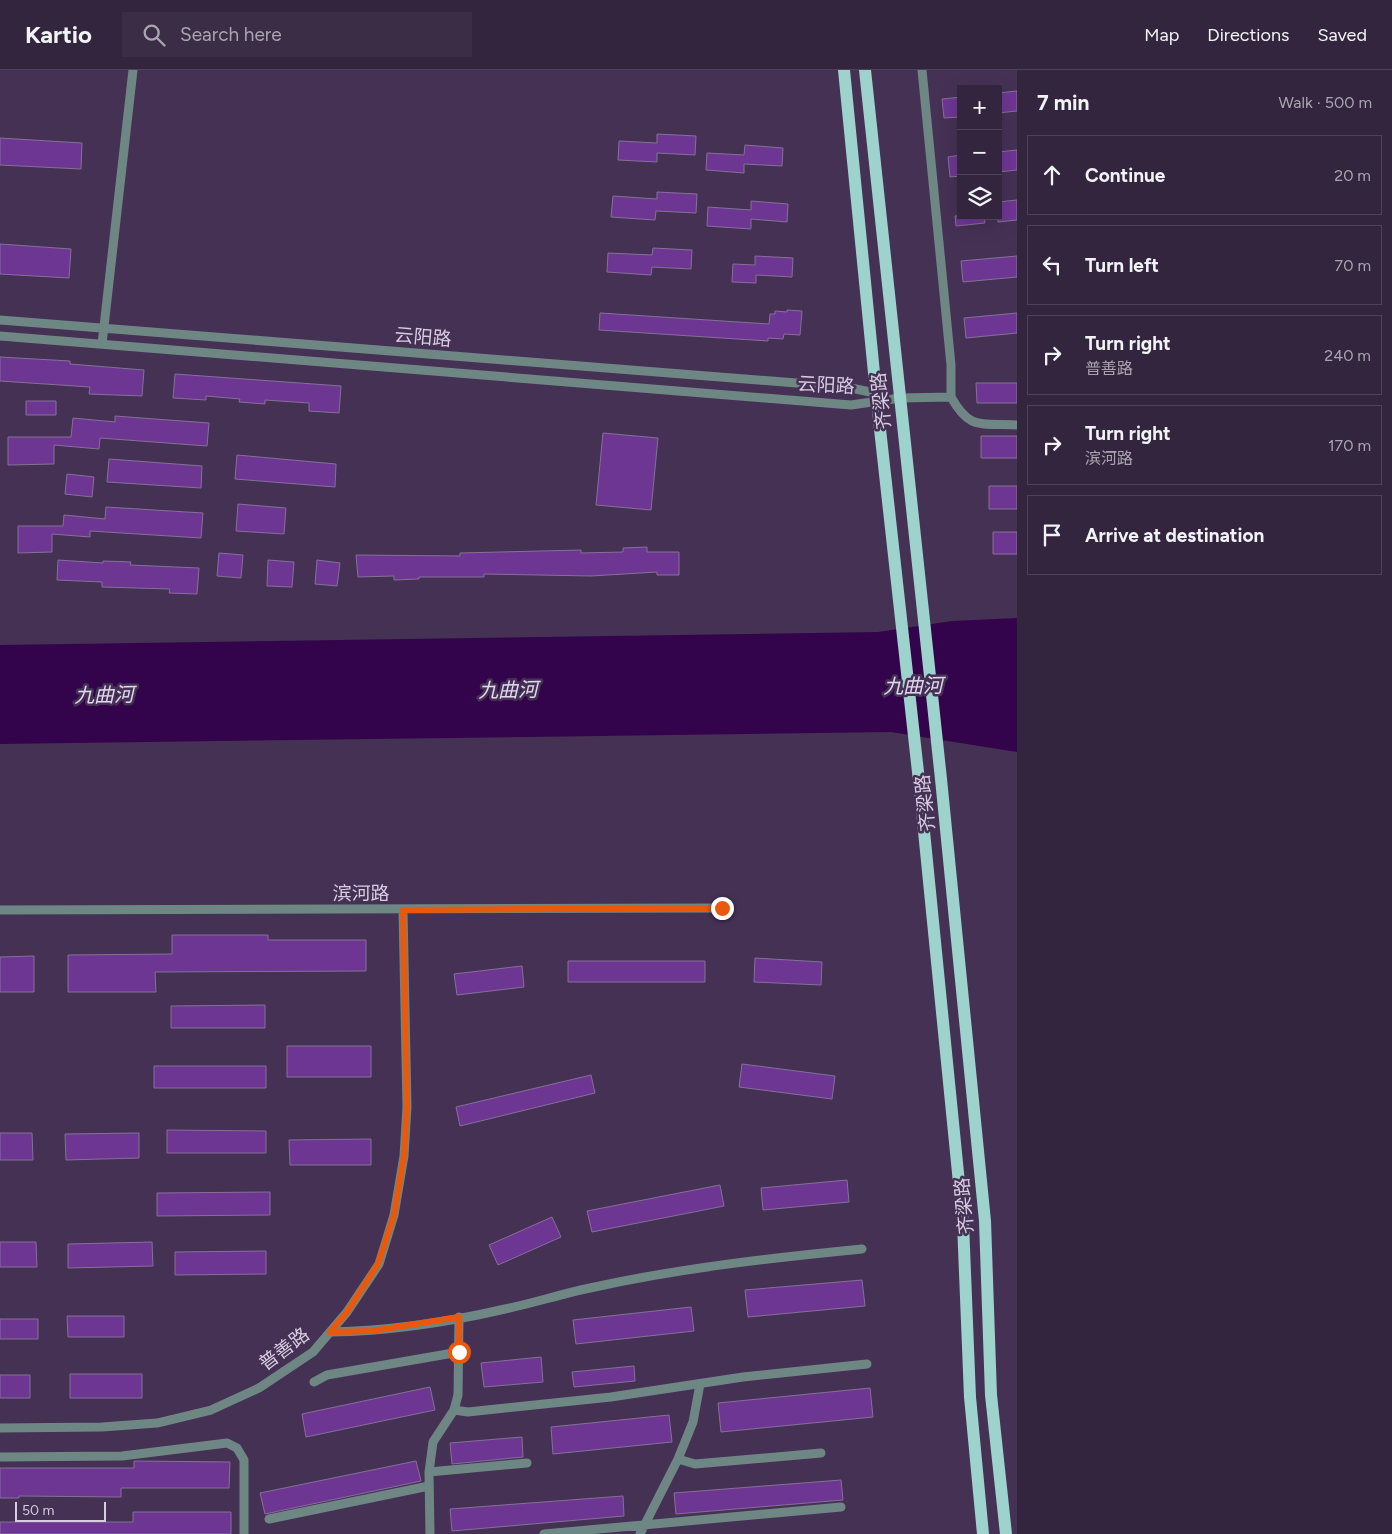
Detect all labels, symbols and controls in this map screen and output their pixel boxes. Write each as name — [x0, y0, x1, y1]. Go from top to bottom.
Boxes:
search box — [122, 12, 472, 57]
text: Kartio — [25, 20, 92, 49]
icon: search — [140, 21, 168, 49]
text: Search here — [180, 23, 282, 46]
text: Map — [1144, 24, 1179, 46]
text: Directions — [1207, 24, 1289, 46]
text: Saved — [1317, 24, 1367, 46]
map controls — [957, 85, 1002, 220]
button: + — [957, 85, 1002, 130]
text: 7 min — [1037, 90, 1089, 115]
text: Walk · 500 m — [1279, 93, 1372, 112]
button: − — [957, 130, 1002, 175]
icon: ahead — [1038, 161, 1066, 189]
text: Continue — [1085, 164, 1165, 187]
text: 20 m — [1334, 166, 1371, 185]
button: layers — [957, 175, 1002, 220]
icon: left — [1038, 251, 1066, 279]
text: Turn left — [1085, 254, 1159, 277]
text: 70 m — [1335, 256, 1371, 275]
street label: 云阳路 — [394, 323, 452, 351]
text: Turn right — [1085, 332, 1171, 355]
icon: right — [1038, 341, 1066, 369]
text: 240 m — [1324, 346, 1371, 365]
text: 普善路 — [1085, 359, 1133, 378]
street label: 齐梁路 — [867, 371, 895, 431]
street label: 云阳路 — [797, 372, 855, 398]
text: Turn right — [1085, 422, 1171, 445]
icon: right — [1038, 431, 1066, 459]
text: 170 m — [1328, 436, 1371, 455]
text: 滨河路 — [1085, 449, 1133, 468]
icon: arrive — [1038, 521, 1066, 549]
text: Arrive at destination — [1085, 524, 1264, 547]
water label: 九曲河 — [883, 673, 947, 699]
water label: 九曲河 — [478, 677, 542, 703]
water label: 九曲河 — [74, 682, 138, 708]
street label: 齐梁路 — [911, 773, 939, 833]
street label: 滨河路 — [332, 882, 390, 905]
route end — [711, 897, 734, 920]
street label: 齐梁路 — [950, 1177, 978, 1235]
street label: 普善路 — [254, 1323, 314, 1375]
route start — [448, 1341, 471, 1364]
scale bar — [15, 1499, 106, 1522]
text: 50 m — [22, 1502, 54, 1519]

